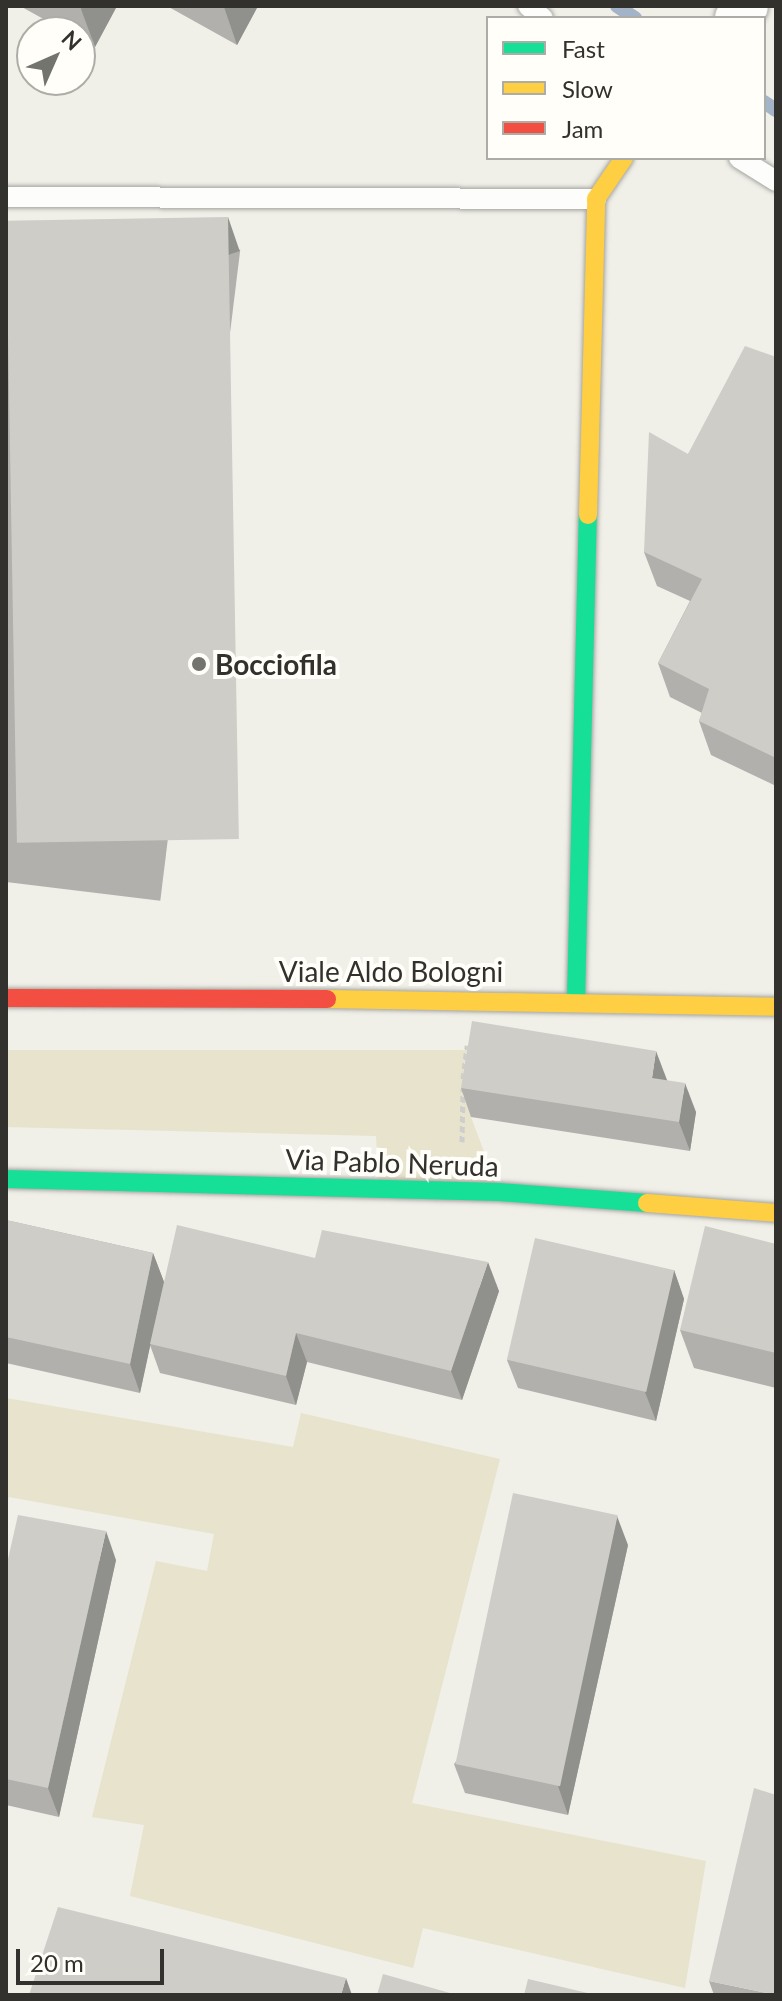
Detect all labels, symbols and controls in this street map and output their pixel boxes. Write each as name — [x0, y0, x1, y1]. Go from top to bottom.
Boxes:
north arrow — [16, 16, 96, 96]
legend — [486, 16, 766, 160]
text: N — [56, 25, 87, 56]
text: Fast — [562, 34, 605, 63]
text: Slow — [562, 74, 613, 103]
text: Jam — [562, 114, 603, 143]
place label: Bocciofila — [215, 647, 337, 681]
marker: Bocciofila — [190, 655, 208, 673]
street label: Viale Aldo Bologni — [278, 954, 504, 988]
street label: Via Pablo Neruda — [285, 1141, 499, 1183]
scale bar — [20, 1933, 168, 1983]
text: 20 m — [30, 1948, 84, 1977]

